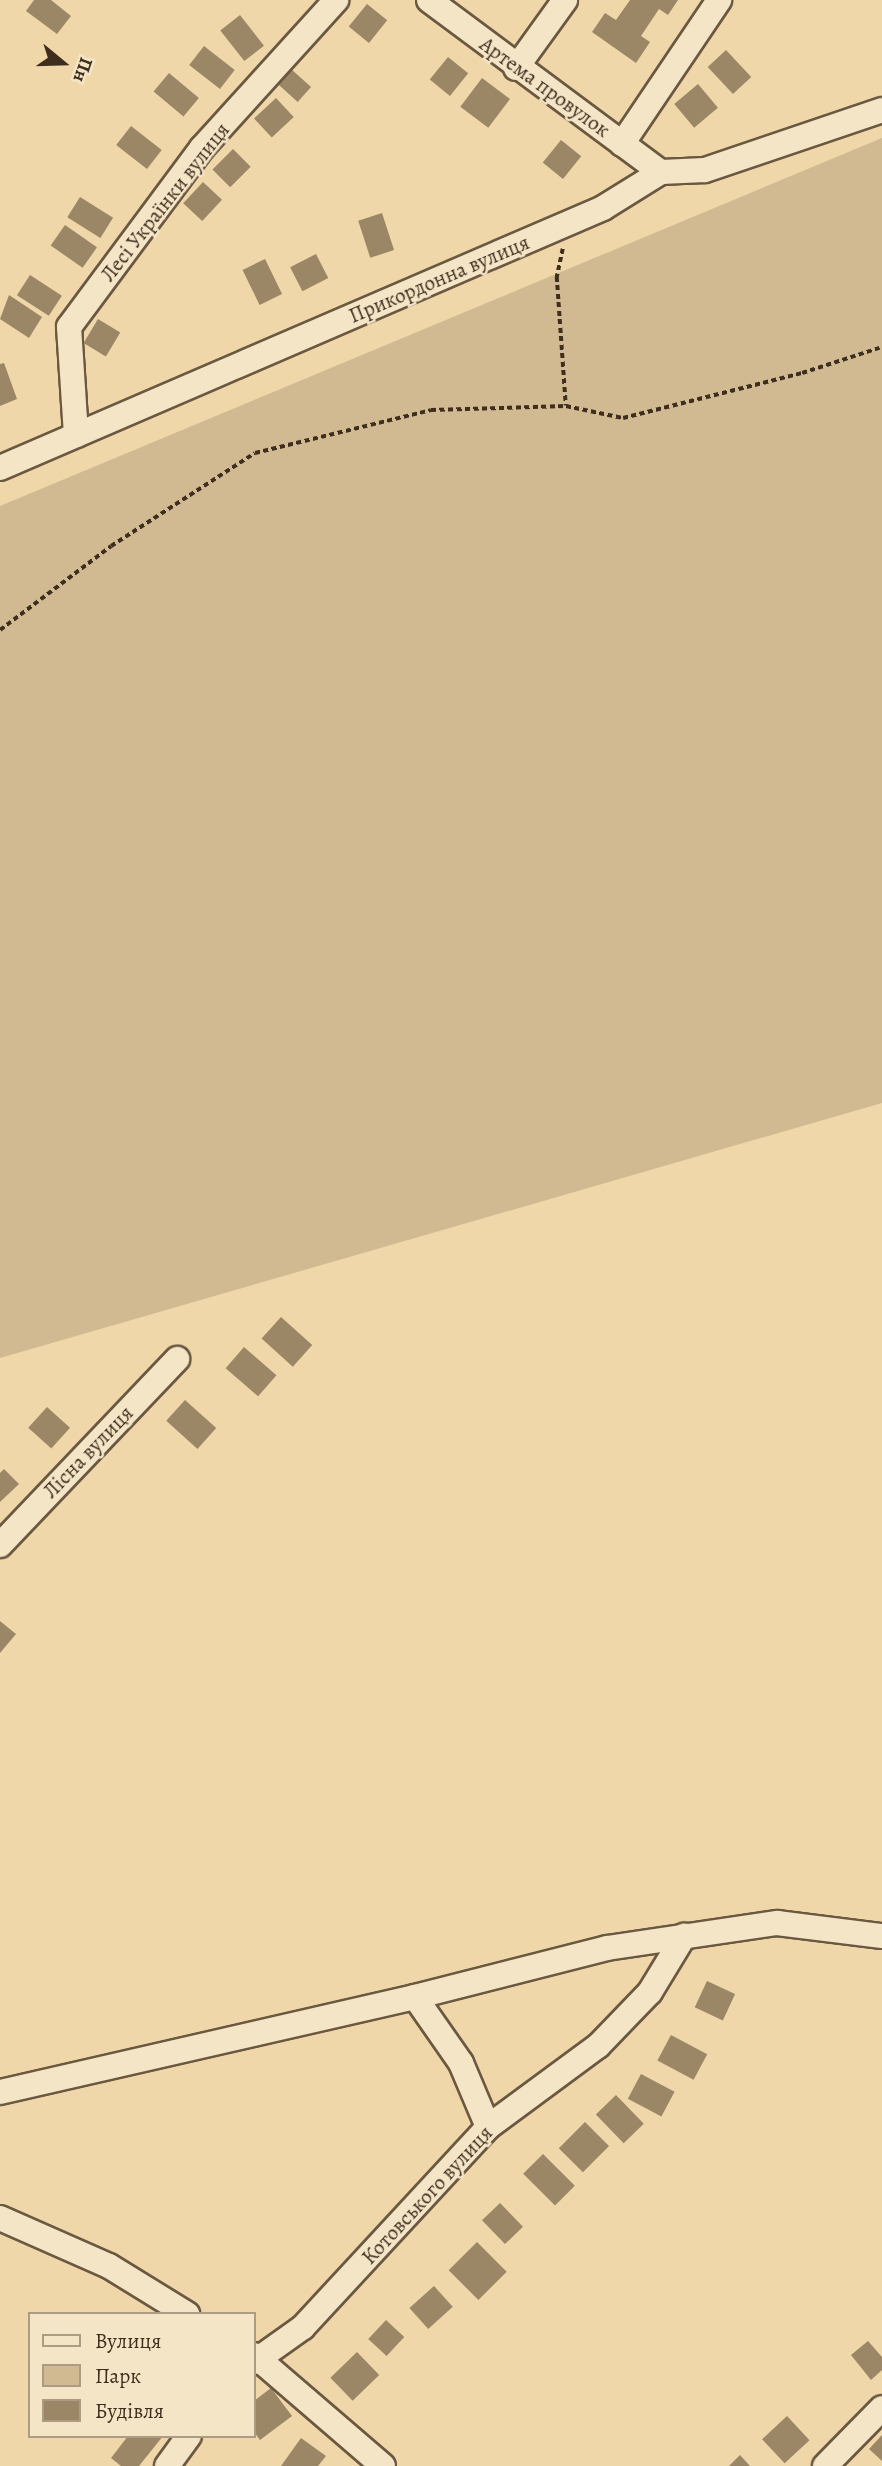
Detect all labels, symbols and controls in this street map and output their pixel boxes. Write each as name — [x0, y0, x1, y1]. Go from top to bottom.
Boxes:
north arrow — [28, 28, 98, 98]
street label: Артема провулок — [475, 31, 615, 143]
text: Пн — [67, 54, 99, 86]
street label: Лесі Українки вулиця — [95, 118, 235, 286]
street label: Прикордонна вулиця — [345, 230, 533, 328]
street label: Лісна вулиця — [38, 1401, 138, 1503]
street label: Котовського вулиця — [356, 2120, 498, 2270]
legend — [28, 2312, 256, 2438]
text: Вулиця — [95, 2327, 161, 2355]
text: Парк — [95, 2362, 141, 2390]
text: Будівля — [95, 2397, 164, 2425]

